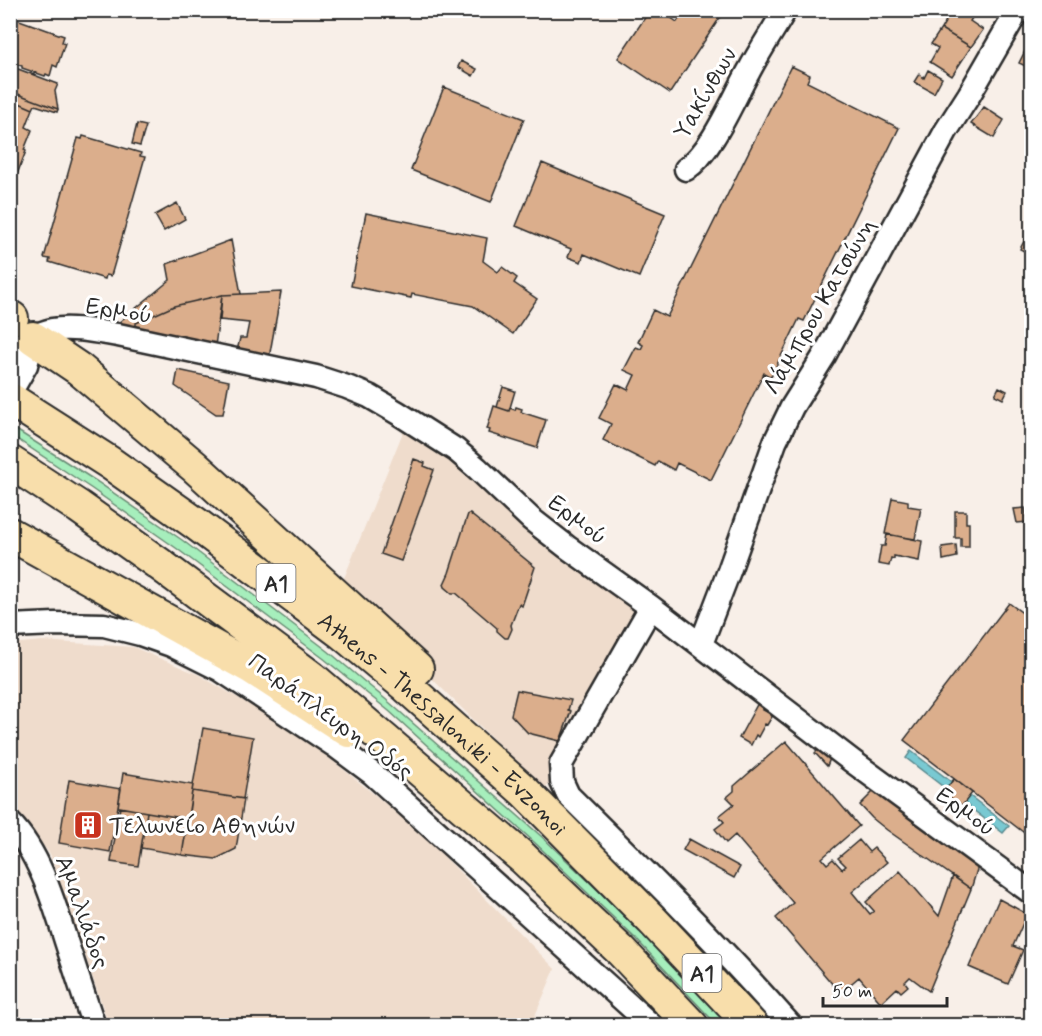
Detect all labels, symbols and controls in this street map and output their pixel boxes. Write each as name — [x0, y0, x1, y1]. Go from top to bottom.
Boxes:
street label: Υακίνθων — [668, 42, 745, 145]
street label: Λάμπρου Κατσώνη — [757, 213, 884, 401]
street label: Ερμού — [84, 291, 154, 332]
street label: Ερμού — [541, 488, 613, 553]
road number: Α1 — [256, 564, 296, 602]
street label: Athens - Thessaloniki - Evzonoi — [311, 606, 574, 843]
street label: Παράπλευρη Οδός — [241, 647, 419, 788]
street label: Ερμού — [929, 780, 1001, 844]
building icon: Τελωνείο Αθηνών — [72, 809, 104, 841]
place label: Τελωνείο Αθηνών — [109, 811, 295, 842]
street label: Αμαλιάδος — [47, 852, 116, 973]
road number: Α1 — [682, 954, 722, 992]
scale bar — [823, 970, 948, 1008]
text: 50 m — [832, 980, 872, 1004]

